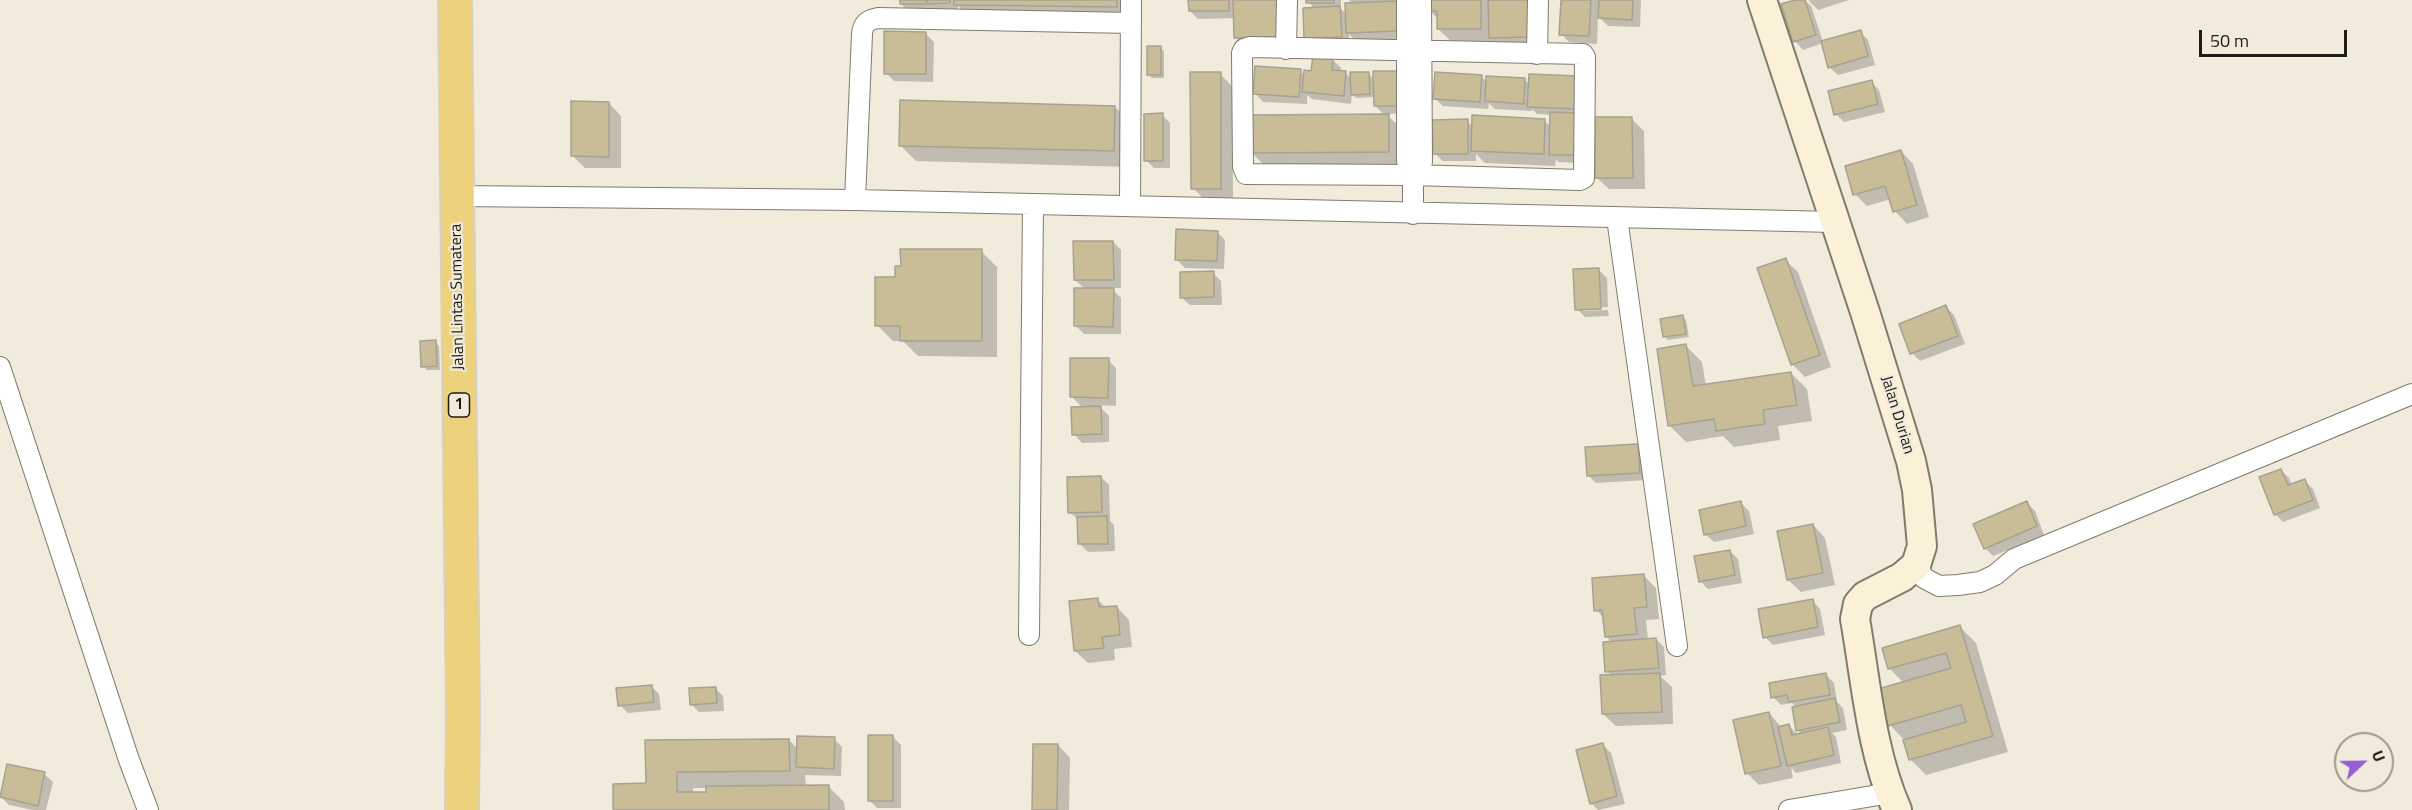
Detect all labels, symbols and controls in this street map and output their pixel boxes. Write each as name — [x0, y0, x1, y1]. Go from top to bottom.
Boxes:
scale bar — [2202, 18, 2350, 56]
text: 50 m — [2210, 27, 2249, 54]
street label: Jalan Lintas Sumatera — [447, 224, 469, 370]
street label: Jalan Durian — [1876, 373, 1918, 457]
road number: 1 — [448, 393, 470, 417]
north arrow — [2334, 732, 2394, 792]
text: U — [2366, 747, 2392, 765]

